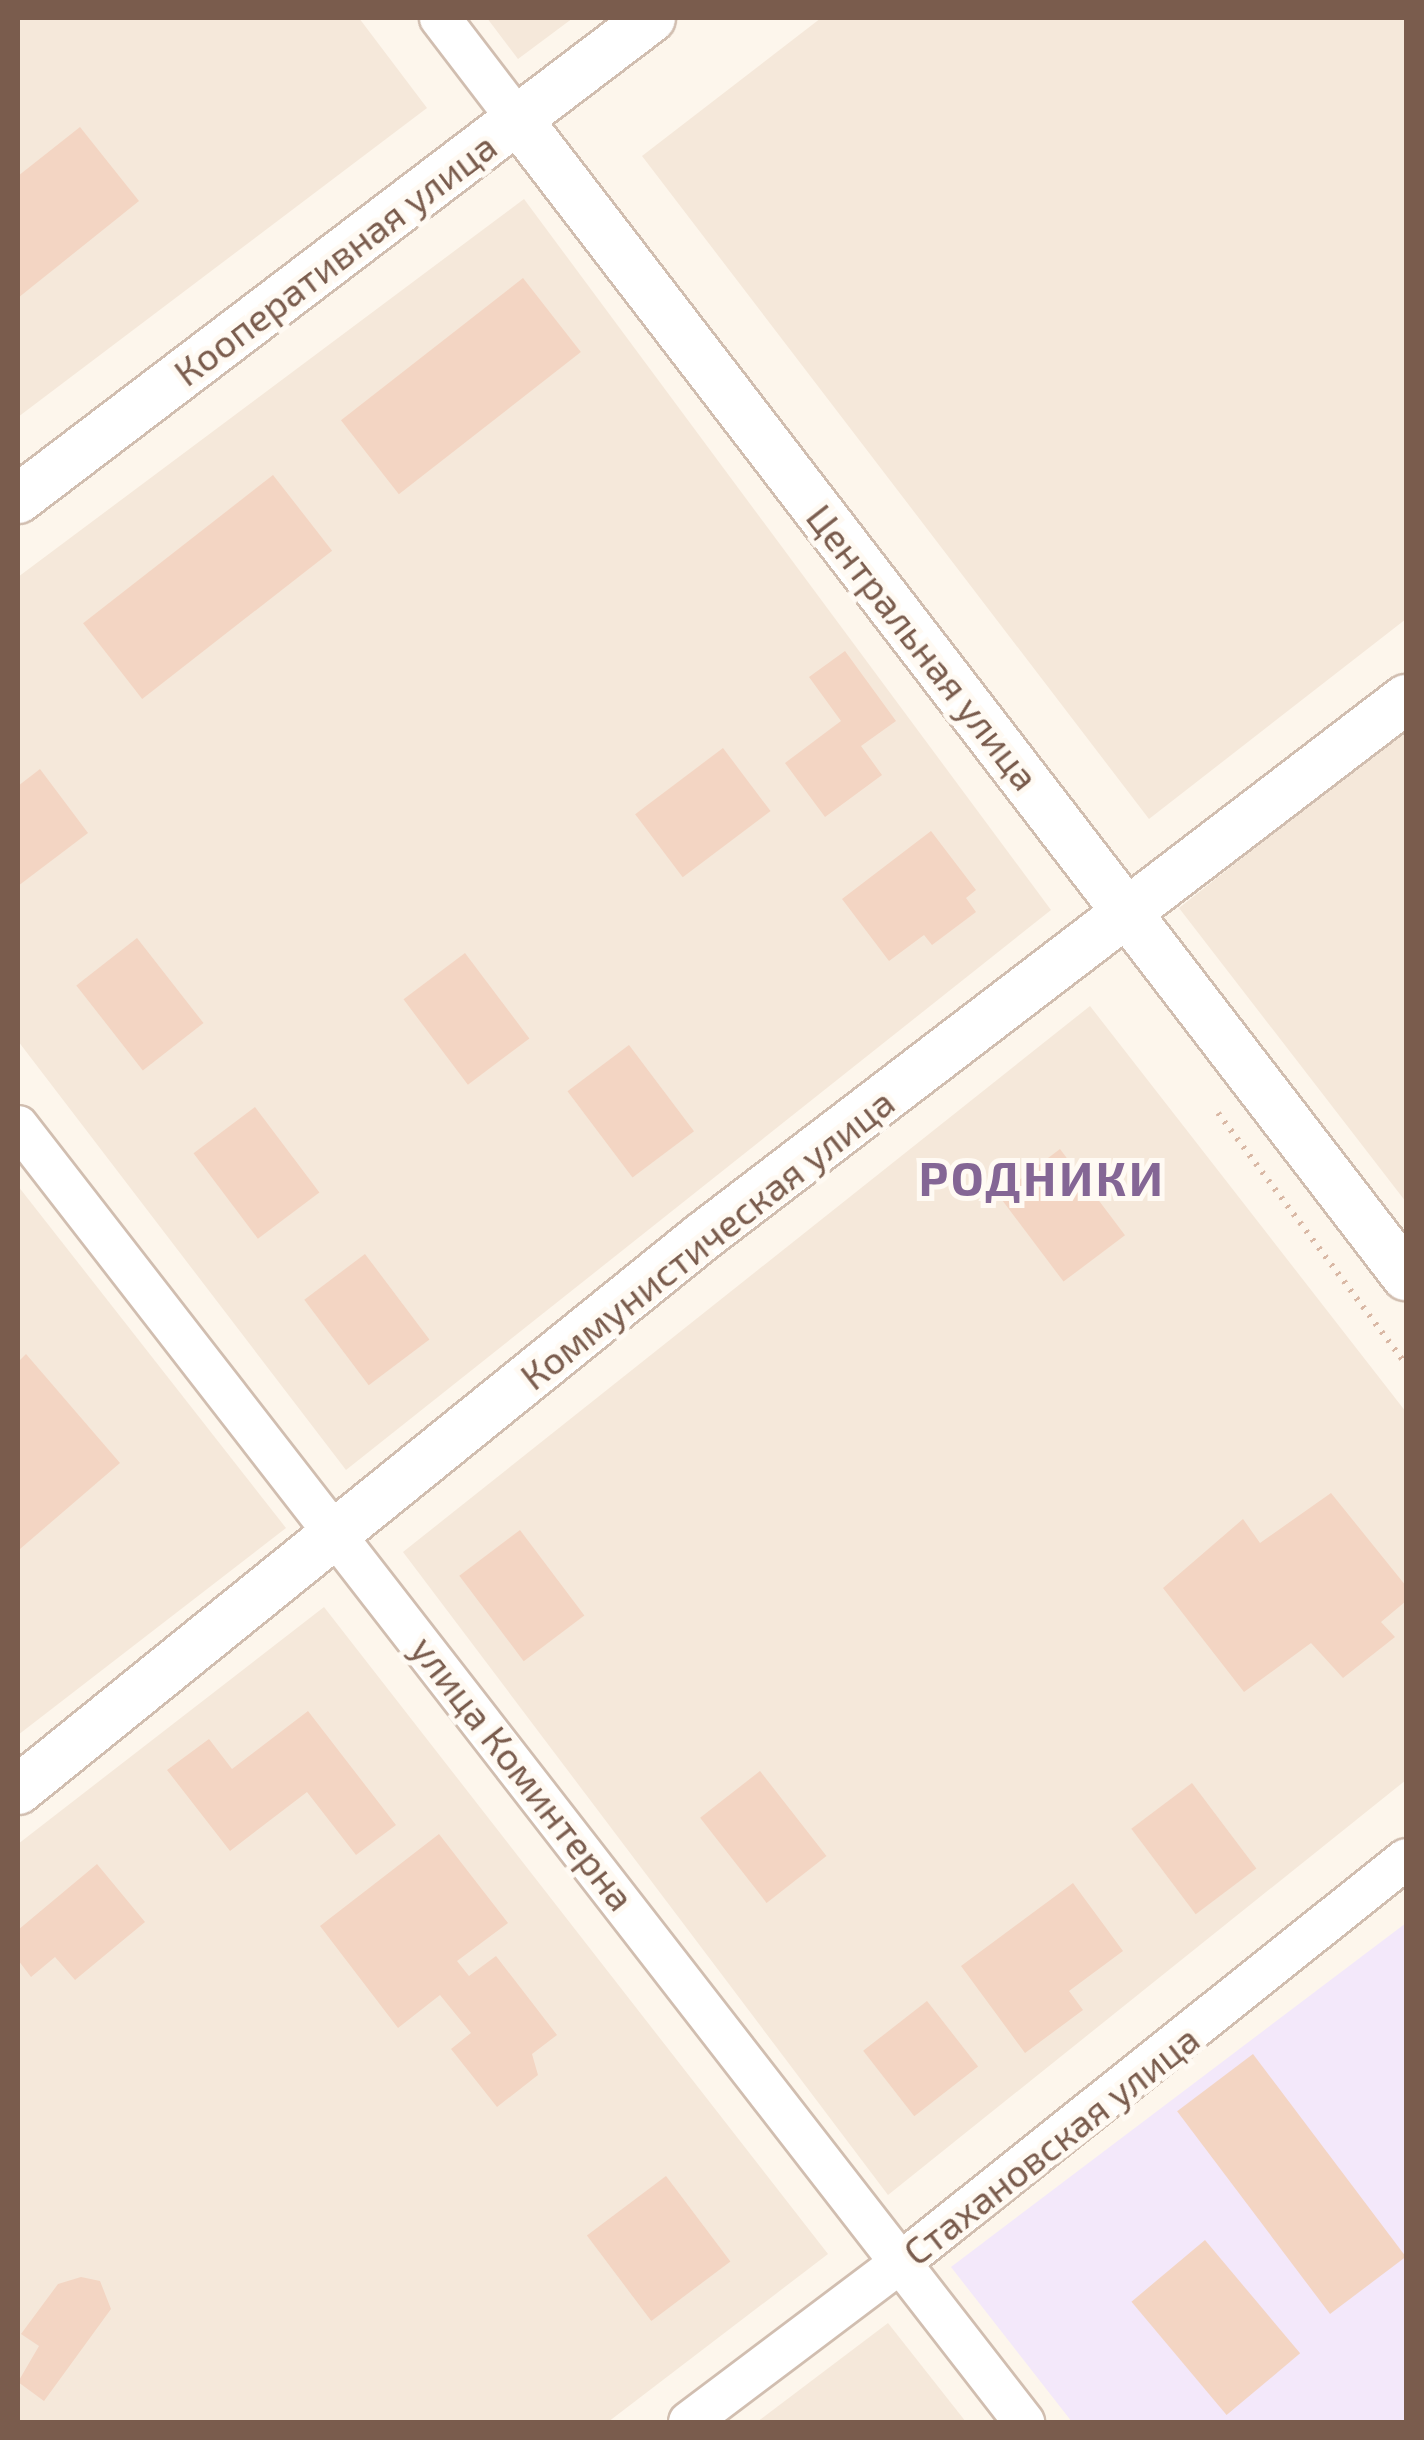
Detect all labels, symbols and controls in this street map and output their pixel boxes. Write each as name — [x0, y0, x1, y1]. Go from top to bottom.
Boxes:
street label: Кооперативная улица — [165, 123, 505, 395]
street label: Центральная улица — [797, 495, 1049, 799]
street label: Коммунистическая улица — [511, 1079, 903, 1399]
district label: РОДНИКИ — [918, 1149, 1166, 1207]
street label: улица Коминтерна — [402, 1627, 644, 1919]
street label: Стахановская улица — [894, 2015, 1208, 2275]

